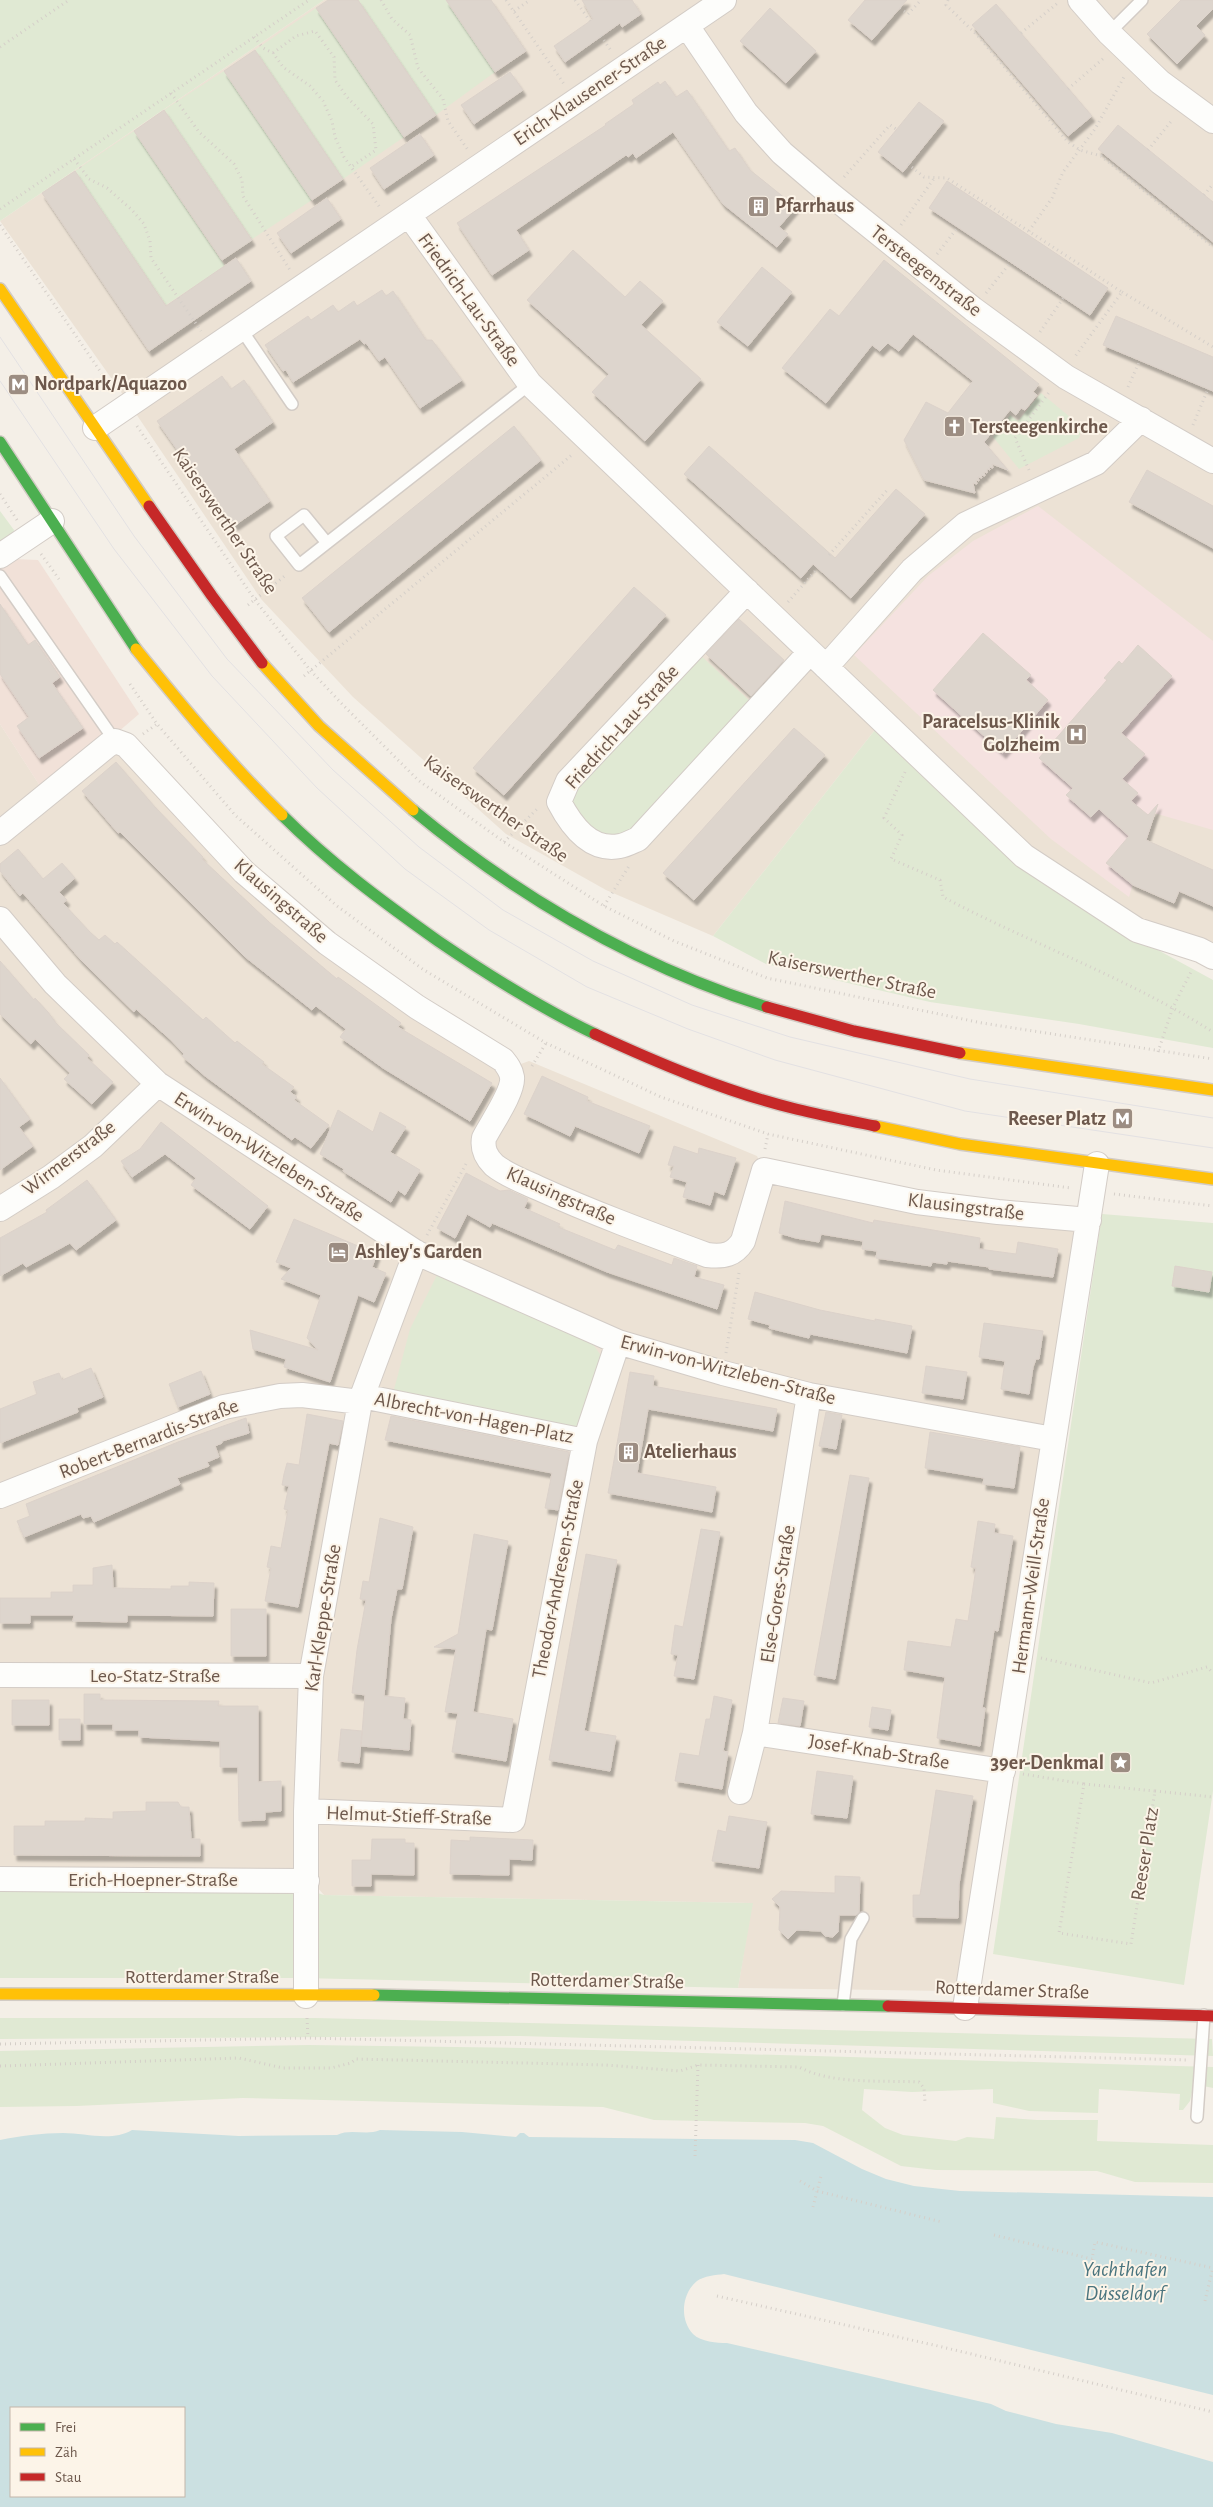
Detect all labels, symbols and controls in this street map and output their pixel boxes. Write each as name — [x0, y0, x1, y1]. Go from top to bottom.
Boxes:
street label: Erich-Klausener-Straße — [510, 33, 670, 149]
building icon: Pfarrhaus — [747, 194, 771, 218]
place label: Pfarrhaus — [775, 196, 854, 216]
street label: Tersteegenstraße — [867, 222, 985, 320]
street label: Friedrich-Lau-Straße — [414, 230, 524, 370]
metro station icon: Nordpark/Aquazoo — [6, 372, 30, 396]
place label: Nordpark/Aquazoo — [34, 374, 187, 394]
church icon: Tersteegenkirche — [942, 415, 966, 439]
place label: Tersteegenkirche — [970, 417, 1108, 437]
street label: Kaiserswerther Straße — [169, 444, 281, 598]
street label: Friedrich-Lau-Straße — [561, 661, 683, 793]
place label: Paracelsus-Klinik Golzheim — [922, 712, 1060, 755]
hospital icon: Paracelsus-Klinik Golzheim — [1064, 722, 1088, 746]
street label: Kaiserswerther Straße — [420, 752, 572, 866]
street label: Klausingstraße — [230, 855, 332, 947]
street label: Kaiserswerther Straße — [766, 947, 938, 1003]
street label: Erwin-von-Witzleben-Straße — [170, 1088, 368, 1226]
metro station icon: Reeser Platz — [1110, 1107, 1134, 1131]
place label: Reeser Platz — [1008, 1109, 1106, 1129]
street label: Wirmerstraße — [19, 1117, 119, 1199]
street label: Klausingstraße — [503, 1163, 619, 1229]
street label: Klausingstraße — [907, 1190, 1025, 1224]
hotel icon: Ashley's Garden — [327, 1240, 351, 1264]
place label: Ashley's Garden — [355, 1242, 482, 1262]
street label: Erwin-von-Witzleben-Straße — [618, 1332, 838, 1408]
street label: Albrecht-von-Hagen-Platz — [373, 1389, 575, 1447]
street label: Robert-Bernardis-Straße — [57, 1396, 241, 1482]
building icon: Atelierhaus — [616, 1440, 640, 1464]
place label: Atelierhaus — [644, 1442, 737, 1462]
street label: Theodor-Andresen-Straße — [529, 1478, 587, 1680]
street label: Hermann-Weill-Straße — [1009, 1497, 1053, 1675]
street label: Else-Gores-Straße — [757, 1524, 799, 1664]
street label: Karl-Kleppe-Straße — [301, 1543, 345, 1693]
street label: Leo-Statz-Straße — [90, 1666, 220, 1686]
street label: Josef-Knab-Straße — [807, 1731, 951, 1773]
place icon: 39er-Denkmal — [1108, 1751, 1132, 1775]
place label: 39er-Denkmal — [990, 1753, 1104, 1773]
street label: Helmut-Stieff-Straße — [326, 1803, 492, 1829]
street label: Reeser Platz — [1128, 1806, 1162, 1902]
street label: Erich-Hoepner-Straße — [68, 1870, 238, 1890]
street label: Rotterdamer Straße — [125, 1967, 279, 1987]
street label: Rotterdamer Straße — [530, 1970, 684, 1992]
street label: Rotterdamer Straße — [935, 1977, 1089, 2003]
water label: Yachthafen Düsseldorf — [1083, 2259, 1168, 2304]
legend — [10, 2407, 185, 2497]
text: Frei — [55, 2420, 76, 2435]
text: Zäh — [55, 2445, 78, 2460]
text: Stau — [55, 2470, 82, 2485]

